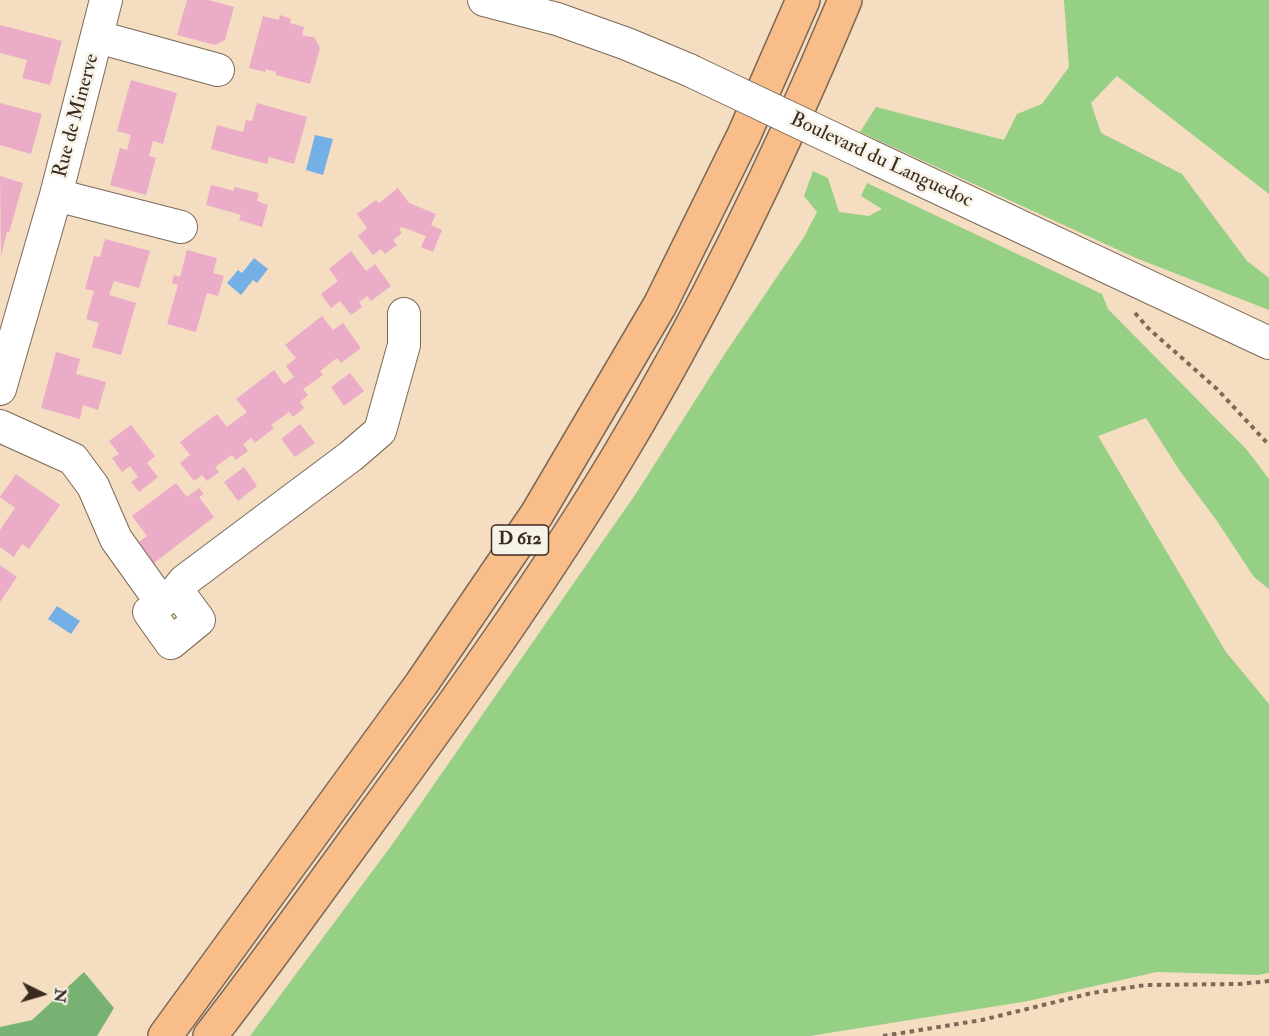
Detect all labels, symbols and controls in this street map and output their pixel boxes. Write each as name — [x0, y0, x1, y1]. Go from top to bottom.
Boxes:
street label: Rue de Minerve — [49, 51, 105, 181]
street label: Boulevard du Languedoc — [786, 108, 976, 214]
road number: D 612 — [492, 525, 548, 555]
north arrow — [12, 964, 72, 1024]
text: N — [49, 988, 71, 1004]

